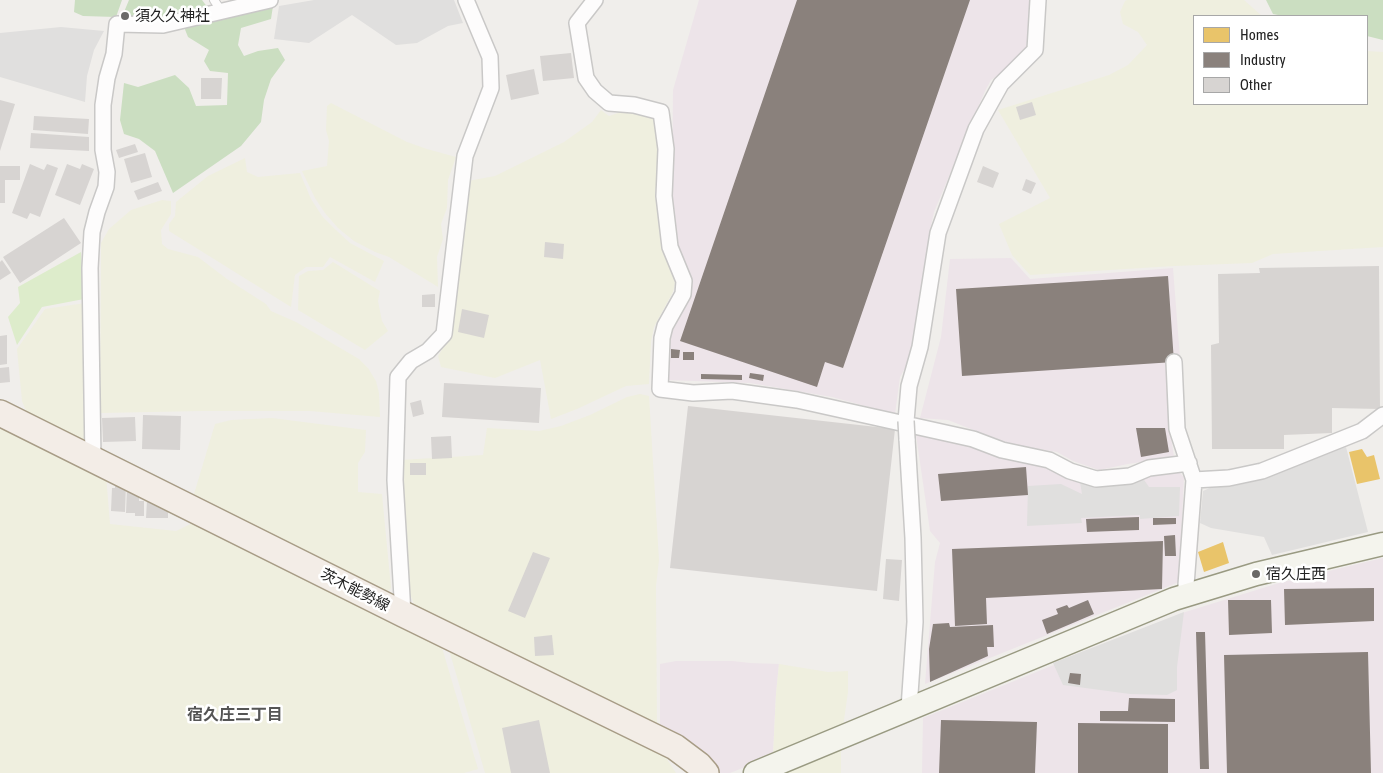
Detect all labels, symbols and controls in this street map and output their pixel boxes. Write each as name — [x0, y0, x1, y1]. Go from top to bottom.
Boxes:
place label: 須久久神社 — [135, 7, 210, 25]
marker: 須久久神社 — [119, 10, 131, 22]
legend — [1193, 15, 1368, 105]
text: Homes — [1240, 26, 1279, 43]
text: Industry — [1240, 51, 1286, 68]
text: Other — [1240, 76, 1272, 93]
street label: 茨木能勢線 — [318, 565, 392, 615]
place label: 宿久庄西 — [1266, 565, 1326, 583]
marker: 宿久庄西 — [1250, 568, 1262, 580]
district label: 宿久庄三丁目 — [187, 705, 283, 725]

